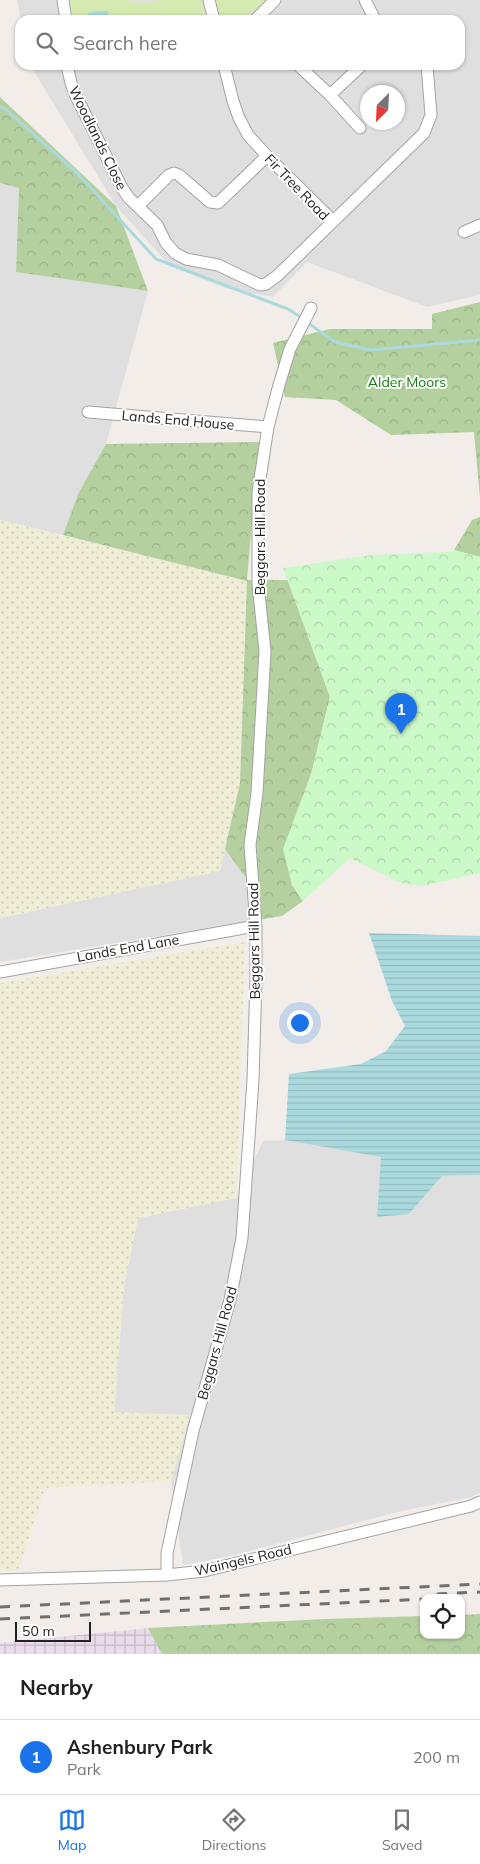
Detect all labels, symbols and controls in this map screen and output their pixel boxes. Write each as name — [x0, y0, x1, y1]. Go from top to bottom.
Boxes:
search box — [15, 15, 465, 70]
icon: search — [33, 29, 61, 57]
text: Search here — [73, 31, 177, 55]
street label: Woodlands Close — [65, 83, 131, 193]
north arrow — [360, 85, 405, 130]
street label: Fir Tree Road — [261, 150, 333, 224]
park label: Alder Moors — [368, 373, 446, 391]
street label: Lands End House — [121, 406, 235, 434]
street label: Beggars Hill Road — [251, 479, 269, 595]
pin: 1 — [385, 693, 417, 734]
street label: Beggars Hill Road — [244, 882, 264, 1000]
street label: Lands End Lane — [75, 930, 181, 966]
your location — [287, 1010, 313, 1036]
street label: Beggars Hill Road — [193, 1284, 241, 1402]
street label: Waingels Road — [193, 1540, 293, 1580]
map controls — [420, 1594, 465, 1639]
button: locate — [420, 1594, 465, 1639]
scale bar — [15, 1619, 91, 1642]
text: 50 m — [22, 1622, 55, 1640]
text: Nearby — [20, 1674, 93, 1700]
text: Ashenbury Park — [67, 1735, 213, 1759]
text: 1 — [31, 1747, 41, 1767]
text: 200 m — [413, 1747, 460, 1767]
text: Park — [67, 1759, 101, 1779]
tab: Map — [58, 1806, 86, 1854]
tab: Directions — [202, 1806, 267, 1854]
tab: Saved — [382, 1806, 422, 1854]

